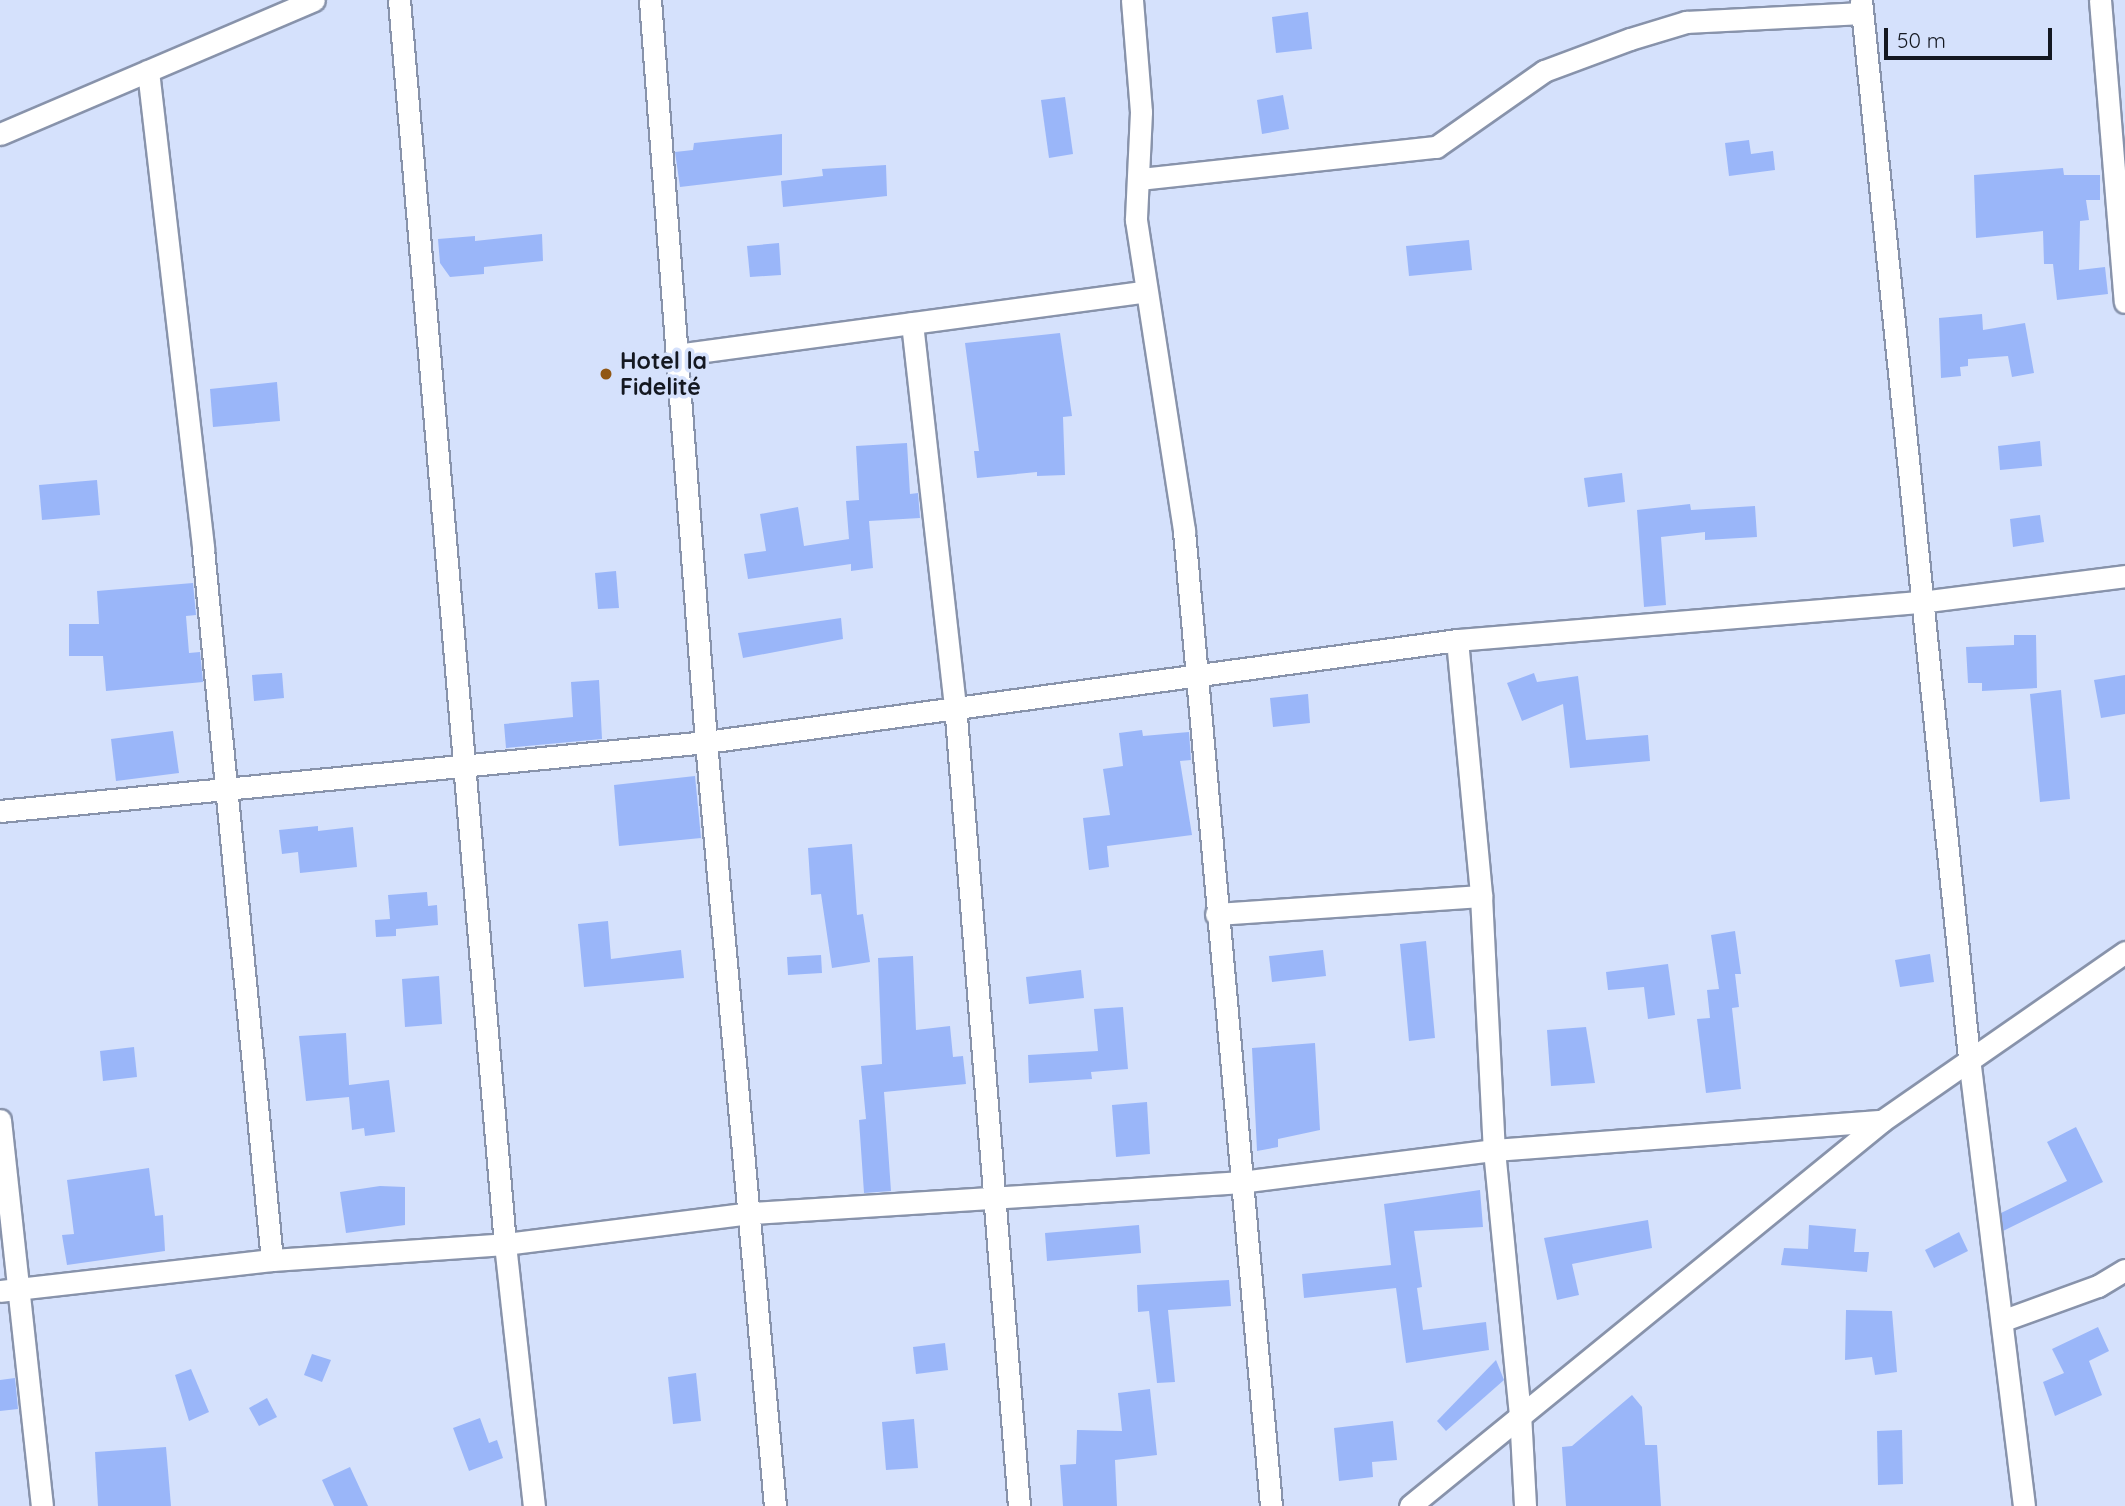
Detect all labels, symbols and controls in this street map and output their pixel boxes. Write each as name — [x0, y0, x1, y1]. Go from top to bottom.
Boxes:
scale bar — [1887, 14, 2055, 58]
text: 50 m — [1897, 27, 1946, 53]
place label: Hotel la Fidelité — [620, 347, 707, 401]
marker: Hotel la Fidelité — [598, 366, 614, 382]

